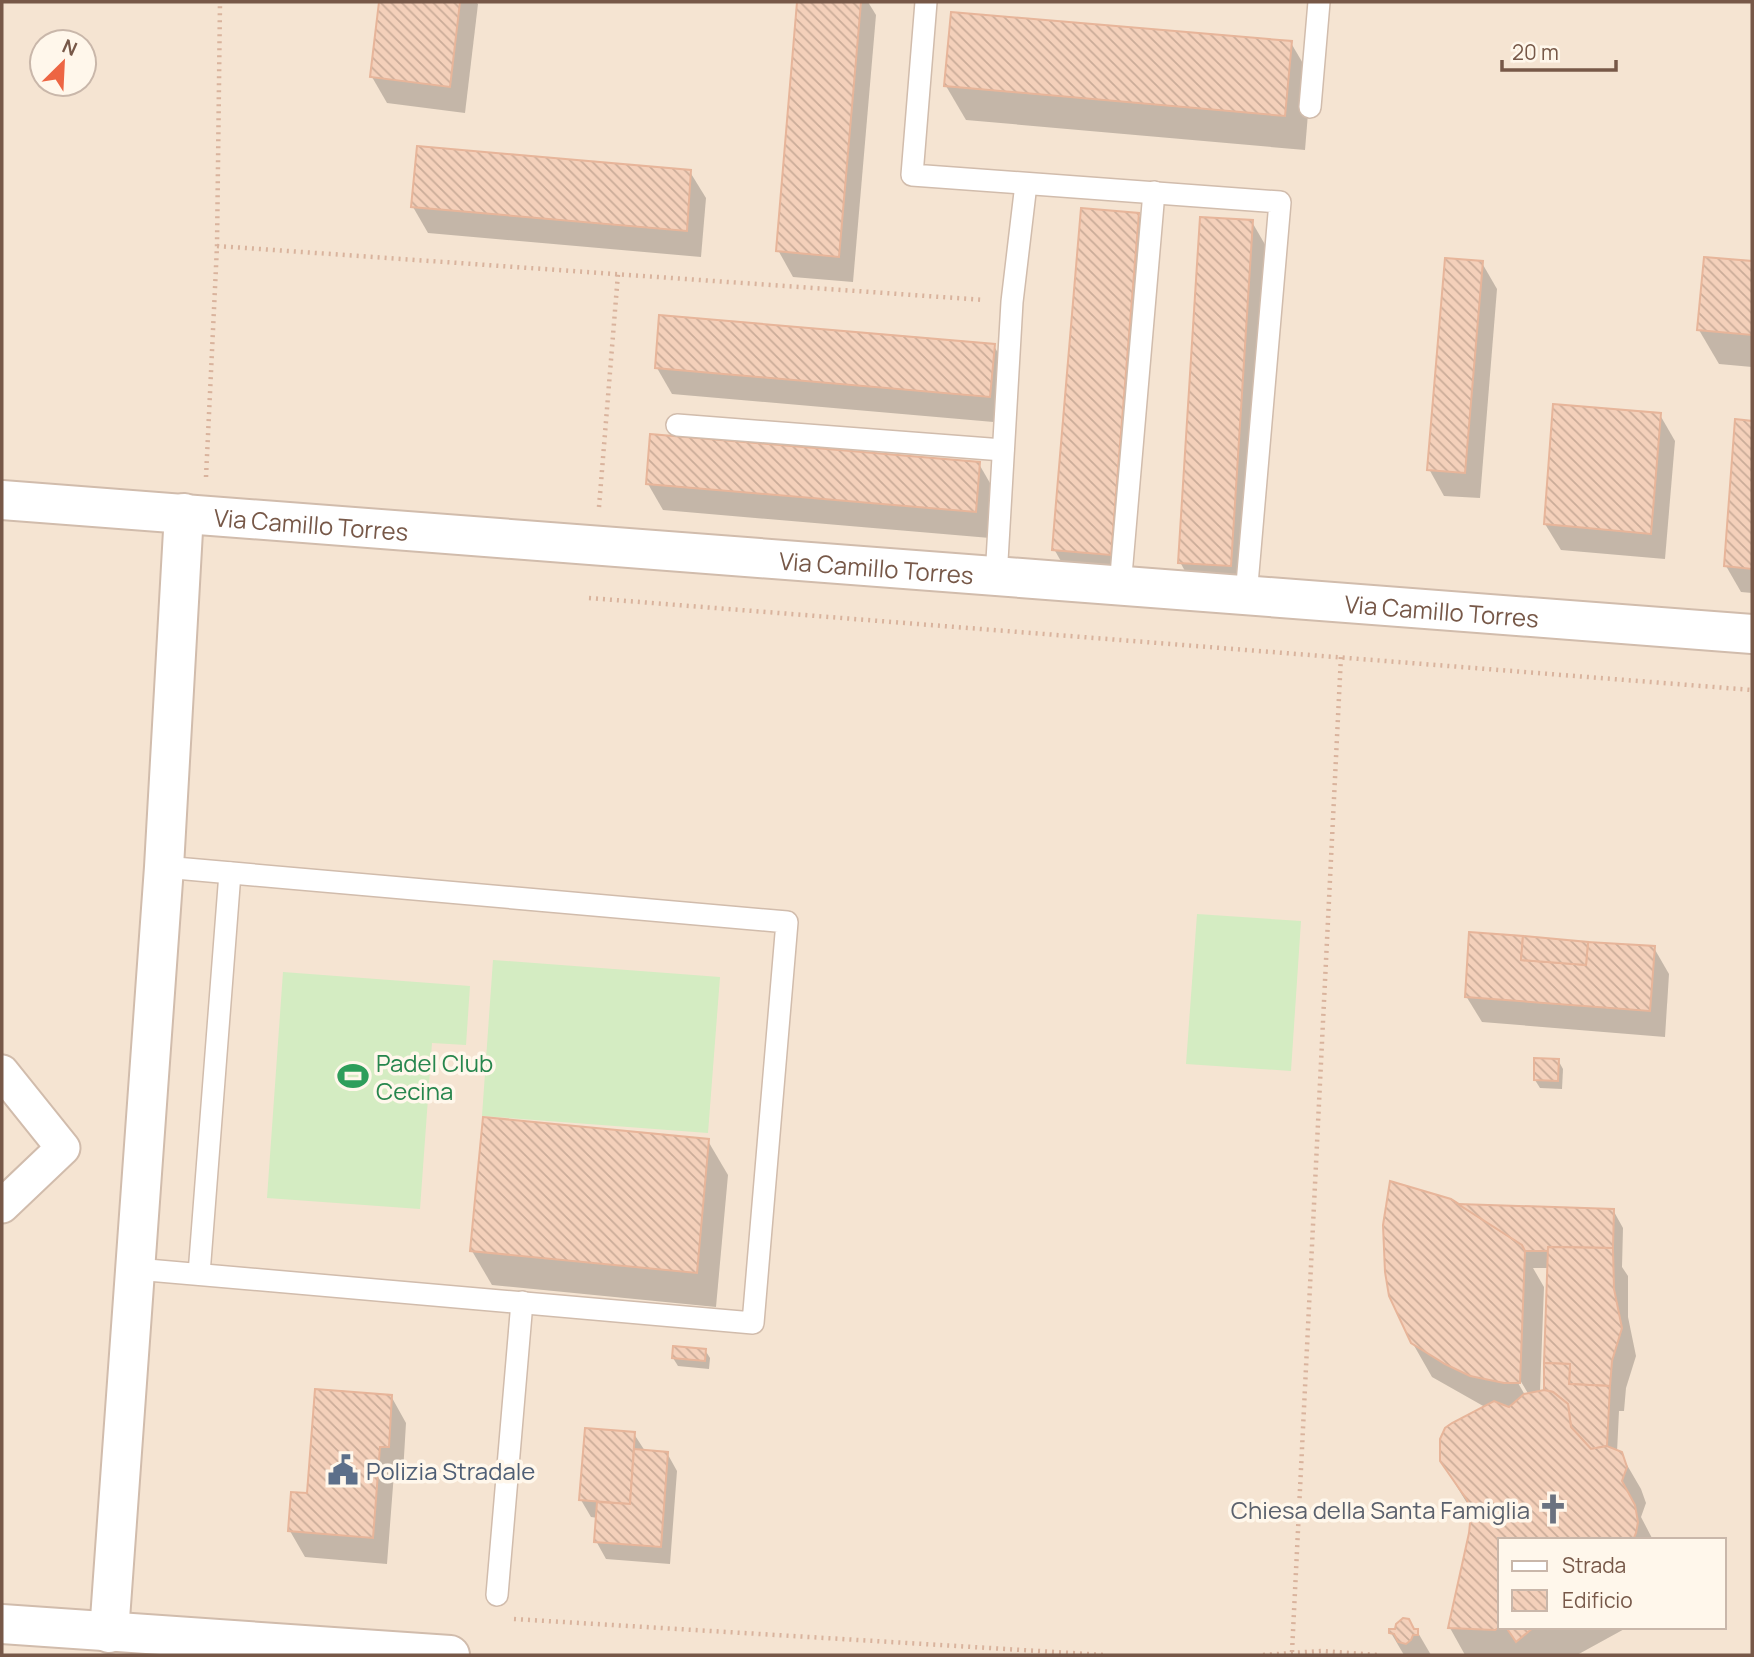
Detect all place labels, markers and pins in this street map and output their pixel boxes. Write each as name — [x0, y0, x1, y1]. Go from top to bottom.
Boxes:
place label: Padel Club Cecina — [376, 1046, 493, 1107]
sports icon: Padel Club Cecina — [336, 1059, 370, 1093]
public building icon: Polizia Stradale — [326, 1453, 360, 1487]
place label: Polizia Stradale — [366, 1454, 535, 1487]
church icon: Chiesa della Santa Famiglia — [1536, 1492, 1570, 1526]
place label: Chiesa della Santa Famiglia — [1231, 1493, 1530, 1526]

